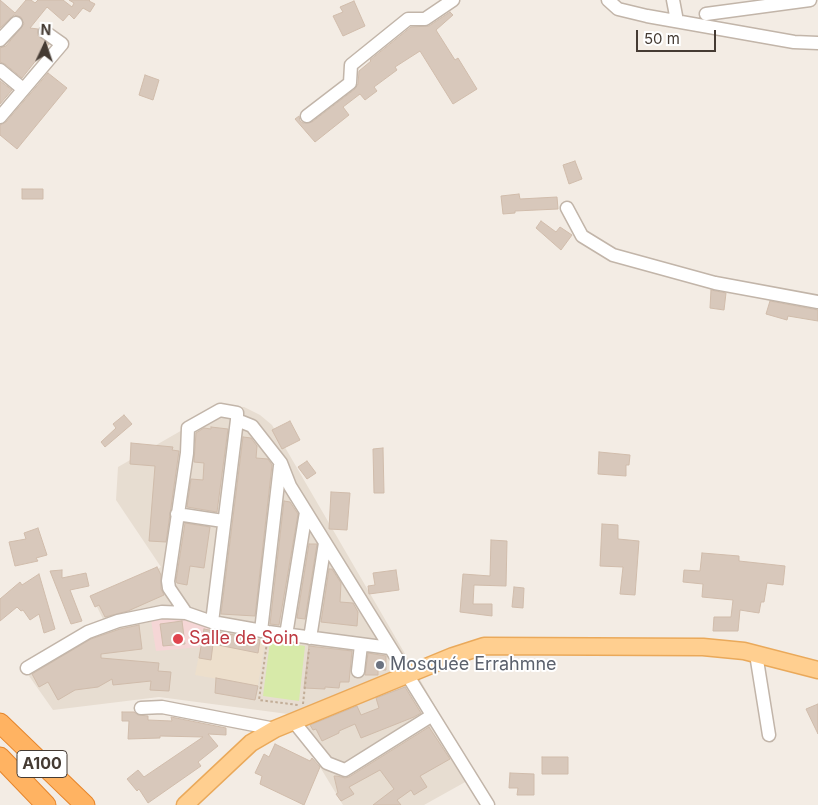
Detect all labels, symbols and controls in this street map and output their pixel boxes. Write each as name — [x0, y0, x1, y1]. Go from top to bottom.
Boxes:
north arrow — [20, 20, 70, 70]
scale bar — [638, 20, 718, 52]
text: N — [40, 21, 52, 38]
text: 50 m — [644, 29, 680, 48]
place label: Salle de Soin — [189, 628, 299, 650]
marker: Salle de Soin — [171, 632, 185, 646]
place label: Mosquée Errahmne — [390, 654, 557, 676]
marker: Mosquée Errahmne — [374, 659, 386, 671]
road number: A100 — [17, 751, 67, 778]

